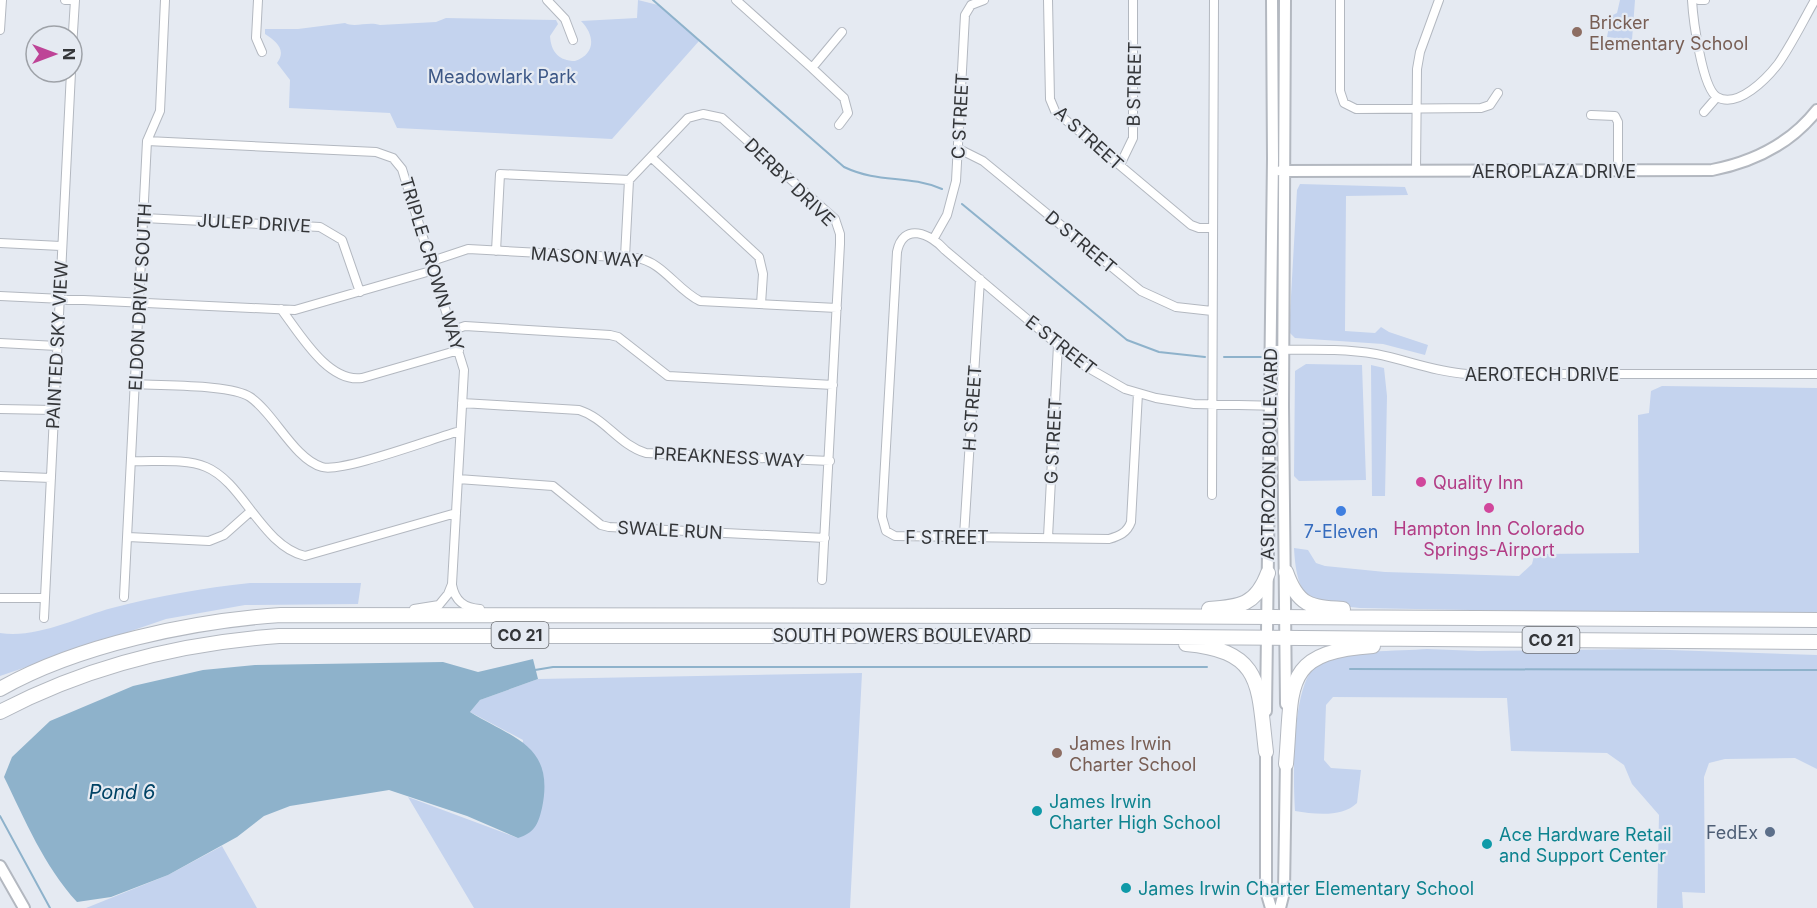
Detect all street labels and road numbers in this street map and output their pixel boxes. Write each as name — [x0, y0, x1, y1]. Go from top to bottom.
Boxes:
street label: B STREET — [1123, 41, 1145, 127]
street label: C STREET — [947, 72, 973, 160]
street label: A STREET — [1050, 102, 1128, 174]
street label: DERBY DRIVE — [741, 134, 839, 230]
street label: AEROPLAZA DRIVE — [1472, 161, 1636, 182]
street label: TRIPLE CROWN WAY — [396, 175, 468, 353]
street label: ELDON DRIVE SOUTH — [125, 203, 155, 391]
street label: D STREET — [1041, 206, 1121, 278]
street label: JULEP DRIVE — [197, 210, 311, 236]
street label: MASON WAY — [530, 243, 644, 271]
street label: PAINTED SKY VIEW — [42, 260, 72, 430]
street label: E STREET — [1021, 311, 1101, 379]
street label: ASTROZON BOULEVARD — [1257, 348, 1281, 560]
street label: H STREET — [959, 364, 985, 452]
street label: AEROTECH DRIVE — [1465, 364, 1619, 385]
street label: G STREET — [1040, 397, 1066, 485]
street label: PREAKNESS WAY — [653, 443, 805, 471]
street label: SWALE RUN — [617, 517, 723, 543]
street label: F STREET — [905, 527, 989, 548]
road number: CO 21 — [492, 622, 548, 648]
street label: SOUTH POWERS BOULEVARD — [773, 625, 1031, 646]
road number: CO 21 — [1522, 627, 1580, 653]

